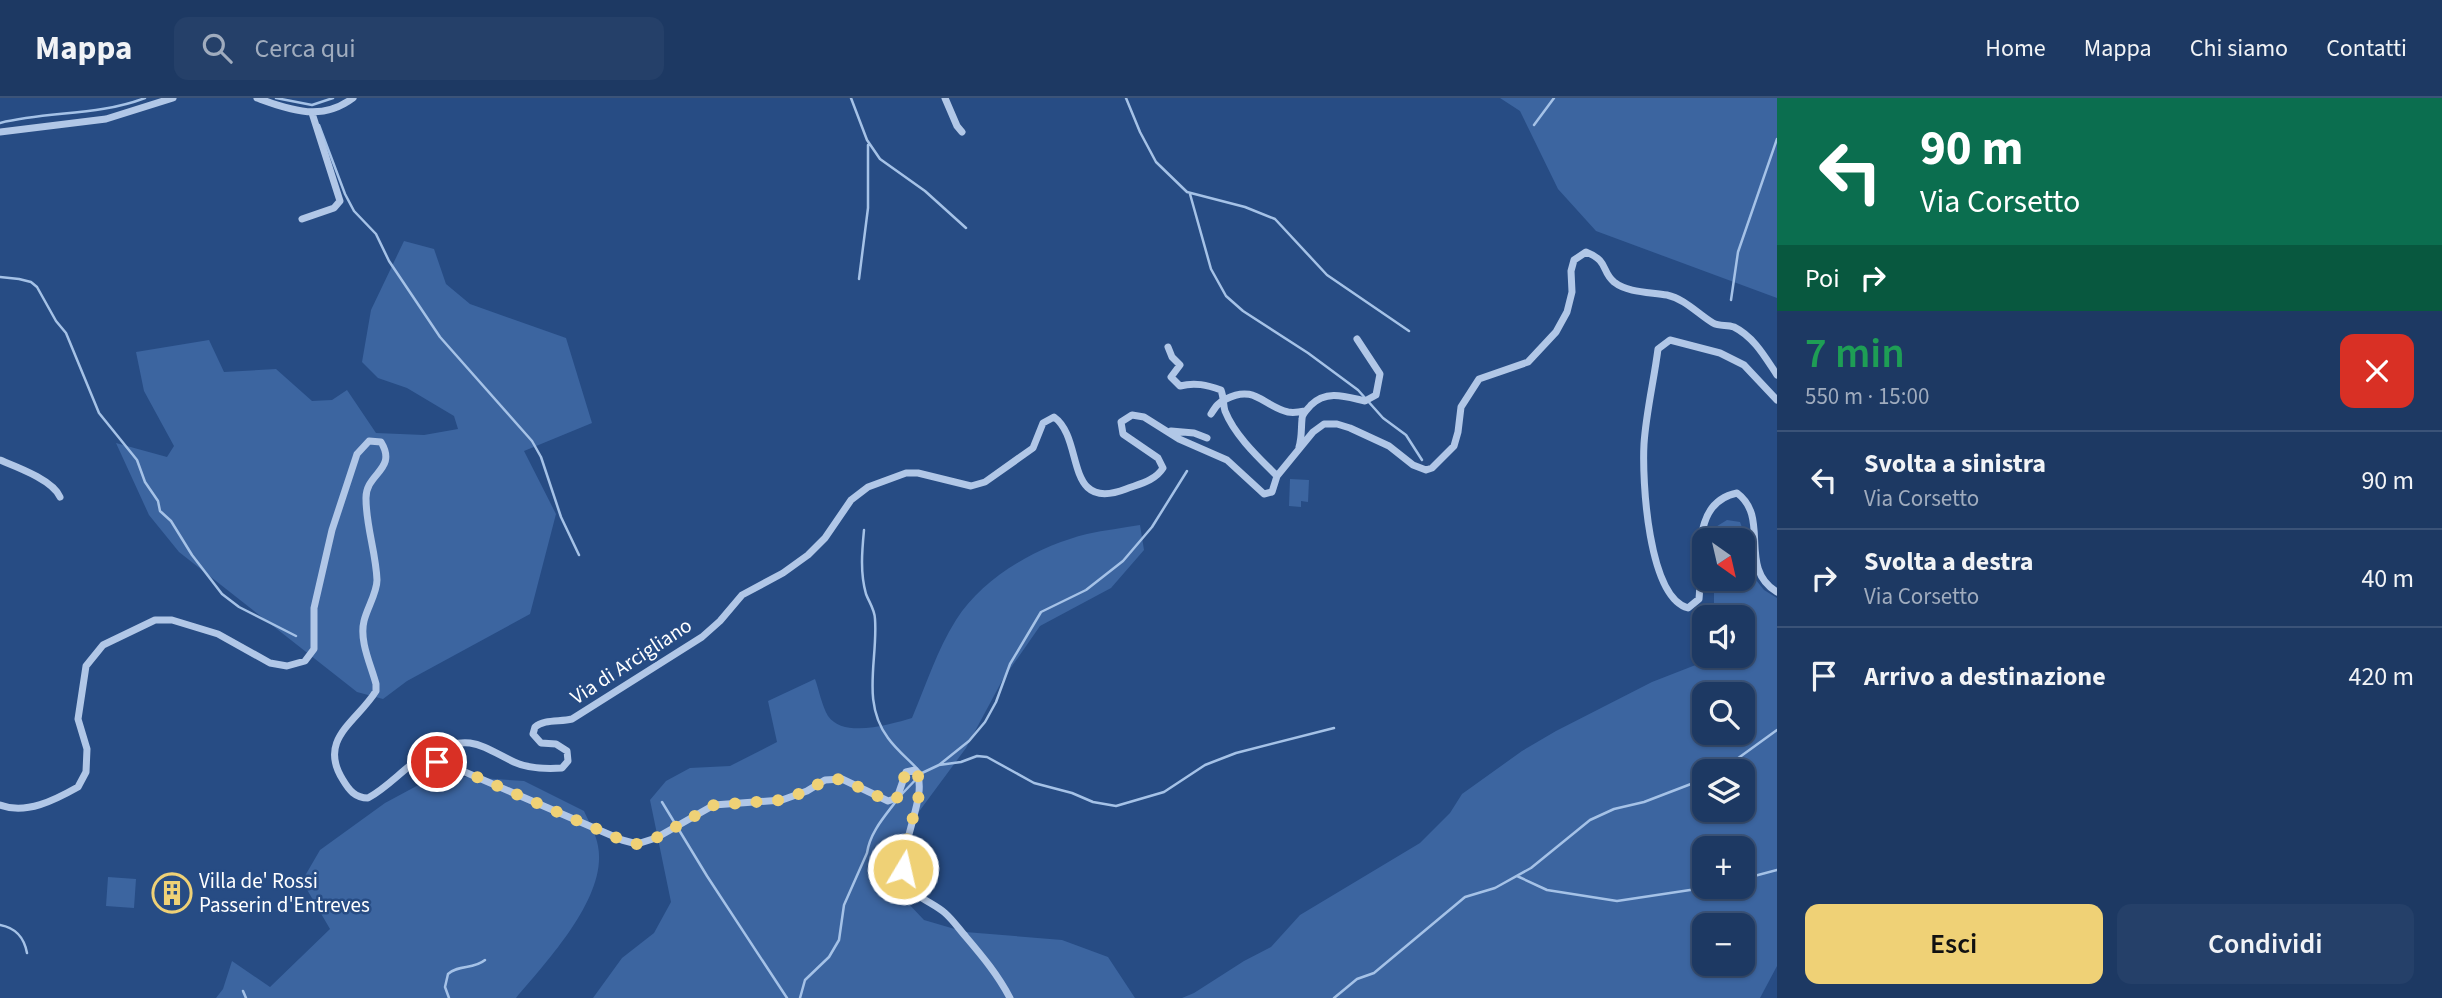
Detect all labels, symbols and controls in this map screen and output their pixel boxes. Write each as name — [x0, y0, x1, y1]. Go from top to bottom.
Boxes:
search box — [174, 17, 664, 80]
text: Mappa — [35, 25, 132, 72]
icon: search — [198, 29, 236, 67]
text: Cerca qui — [254, 30, 356, 67]
text: Home — [1985, 31, 2046, 66]
text: Mappa — [2084, 31, 2152, 66]
text: Chi siamo — [2190, 31, 2288, 66]
text: Contatti — [2326, 31, 2407, 66]
text: 90 m — [1920, 114, 2024, 184]
icon: left — [1805, 126, 1896, 217]
text: Via Corsetto — [1920, 179, 2080, 225]
icon: right — [1854, 259, 1892, 297]
text: Poi — [1805, 260, 1840, 297]
text: 7 min — [1805, 324, 1905, 384]
button: close — [2340, 334, 2414, 408]
text: 550 m · 15:00 — [1805, 380, 1929, 413]
text: Svolta a sinistra — [1864, 445, 2046, 482]
icon: left — [1805, 461, 1843, 499]
text: 90 m — [2361, 462, 2414, 499]
text: Via Corsetto — [1864, 482, 1979, 515]
north arrow — [1692, 528, 1755, 592]
map controls — [1692, 528, 1755, 976]
text: Svolta a destra — [1864, 543, 2034, 580]
icon: right — [1805, 559, 1843, 597]
text: 40 m — [2361, 560, 2414, 597]
text: Via Corsetto — [1864, 580, 1979, 613]
button: sound — [1692, 605, 1755, 668]
street label: Via di Arcigliano — [564, 610, 698, 712]
icon: arrive — [1805, 657, 1843, 695]
text: Arrivo a destinazione — [1864, 658, 2106, 695]
text: 420 m — [2348, 658, 2414, 695]
button: search — [1692, 682, 1755, 745]
pin — [407, 732, 467, 792]
icon: arrive — [418, 743, 456, 781]
button: layers — [1692, 759, 1755, 822]
position arrow — [866, 832, 940, 906]
button: + — [1692, 836, 1755, 899]
place label: Villa de' Rossi Passerin d'Entreves — [199, 866, 370, 920]
building icon: Villa de' Rossi Passerin d'Entreves — [151, 872, 193, 914]
button: Esci — [1805, 904, 2103, 984]
button: Condividi — [2117, 904, 2414, 984]
button: − — [1692, 913, 1755, 976]

